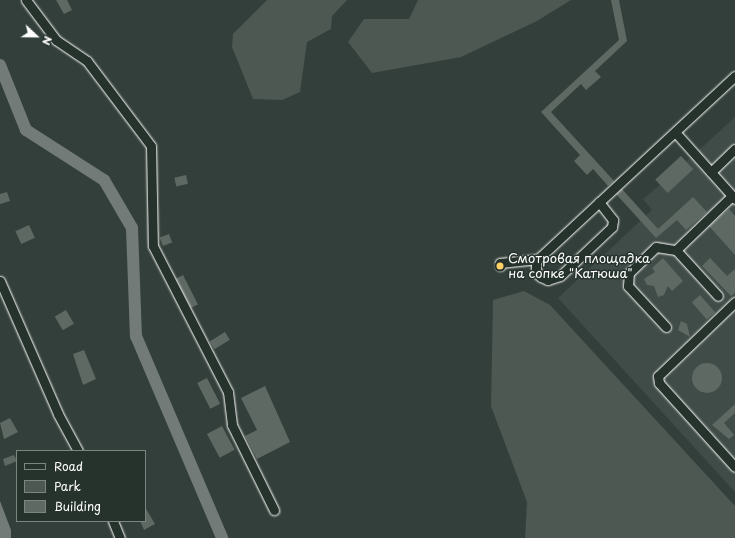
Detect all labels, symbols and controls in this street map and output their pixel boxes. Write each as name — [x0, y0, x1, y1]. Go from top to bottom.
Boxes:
north arrow — [16, 16, 56, 56]
text: N — [38, 33, 57, 48]
place label: Смотровая площадка на сопке "Катюша" — [508, 251, 650, 282]
marker: Смотровая площадка на сопке "Катюша" — [495, 261, 505, 271]
legend — [16, 450, 146, 522]
text: Road — [54, 457, 83, 475]
text: Park — [54, 477, 81, 495]
text: Building — [54, 497, 101, 515]

